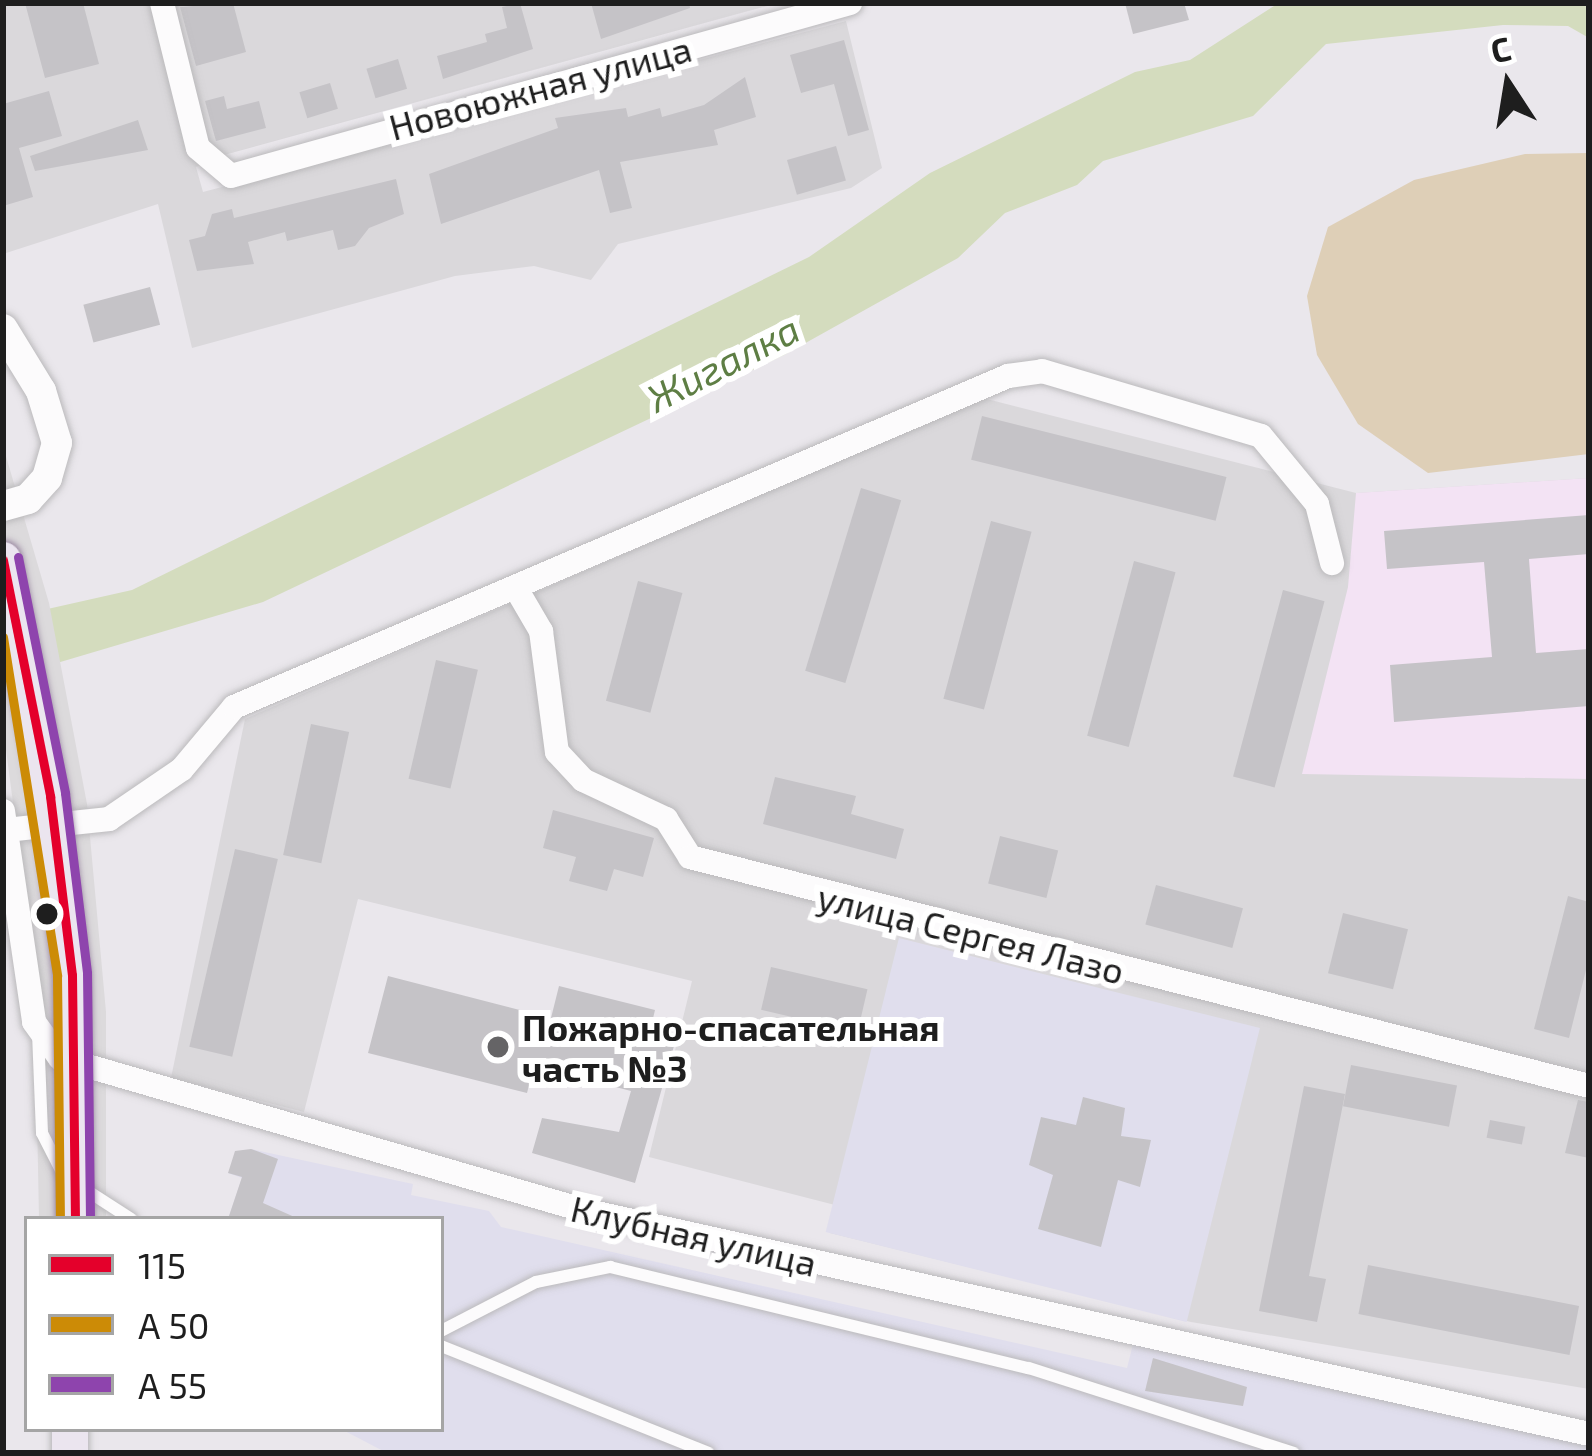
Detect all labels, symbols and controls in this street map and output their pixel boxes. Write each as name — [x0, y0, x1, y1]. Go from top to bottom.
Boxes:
north arrow — [1448, 24, 1568, 144]
street label: Новоюжная улица — [384, 26, 696, 148]
text: С — [1487, 27, 1514, 70]
water label: Жигалка — [639, 305, 807, 421]
street label: улица Сергея Лазо — [813, 874, 1129, 992]
unlabelled marker — [36, 903, 58, 925]
place label: Пожарно-спасательная часть №3 — [522, 1004, 940, 1089]
marker: Пожарно-спасательная часть №3 — [485, 1034, 511, 1060]
street label: Клубная улица — [567, 1186, 821, 1284]
legend — [24, 1216, 444, 1432]
text: 115 — [138, 1243, 186, 1286]
text: А 50 — [138, 1303, 209, 1346]
text: А 55 — [138, 1363, 207, 1406]

